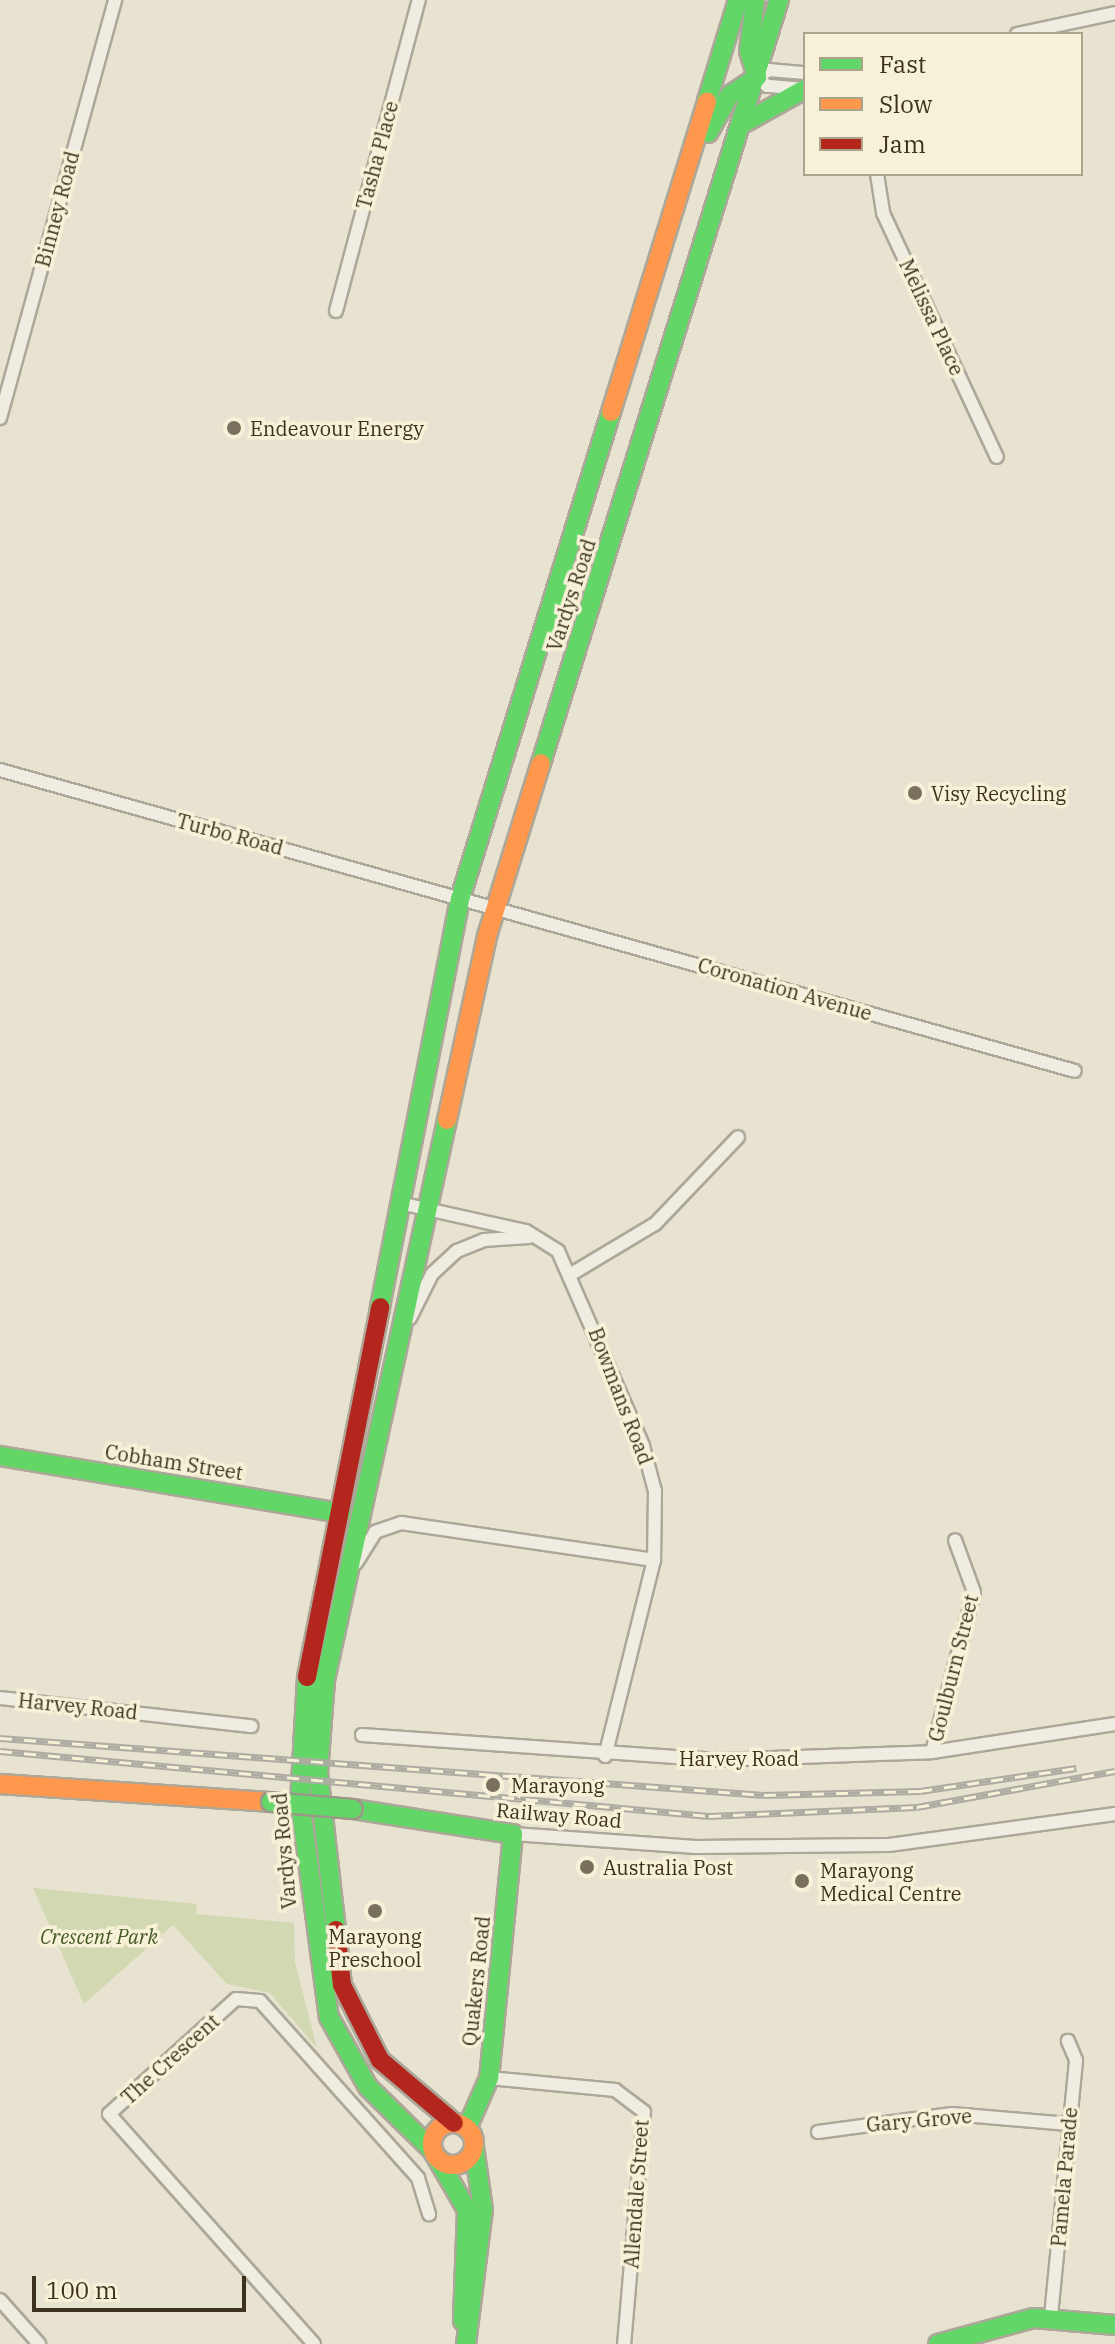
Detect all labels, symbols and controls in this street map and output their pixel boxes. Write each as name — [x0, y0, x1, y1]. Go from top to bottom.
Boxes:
legend — [803, 32, 1083, 176]
text: Fast — [879, 48, 926, 80]
text: Slow — [879, 88, 932, 120]
street label: Tasha Place — [351, 98, 403, 212]
text: Jam — [879, 128, 926, 160]
street label: Binney Road — [30, 148, 84, 270]
street label: Melissa Place — [895, 255, 969, 379]
place label: Endeavour Energy — [250, 416, 424, 440]
marker: Endeavour Energy — [225, 419, 243, 437]
street label: Vardys Road — [542, 536, 600, 654]
place label: Visy Recycling — [931, 781, 1066, 805]
marker: Visy Recycling — [906, 784, 924, 802]
street label: Turbo Road — [174, 808, 286, 860]
street label: Coronation Avenue — [695, 953, 875, 1025]
street label: Bowmans Road — [584, 1324, 658, 1468]
street label: Cobham Street — [103, 1439, 245, 1485]
street label: Goulburn Street — [923, 1592, 983, 1744]
street label: Harvey Road — [17, 1688, 139, 1724]
street label: Harvey Road — [679, 1746, 799, 1770]
place label: Marayong — [511, 1773, 604, 1797]
marker: Marayong — [482, 1774, 504, 1796]
street label: Vardys Road — [267, 1792, 301, 1910]
street label: Railway Road — [495, 1798, 623, 1832]
place label: Australia Post — [603, 1855, 733, 1879]
marker: Australia Post — [578, 1858, 596, 1876]
place label: Marayong Medical Centre — [820, 1858, 962, 1905]
marker: Marayong Medical Centre — [791, 1870, 813, 1892]
marker: Marayong Preschool — [366, 1902, 384, 1920]
street label: Quakers Road — [457, 1915, 495, 2047]
park label: Crescent Park — [40, 1924, 158, 1948]
place label: Marayong Preschool — [328, 1924, 422, 1971]
street label: The Crescent — [116, 2009, 224, 2109]
street label: Gary Grove — [865, 2103, 973, 2137]
street label: Pamela Parade — [1046, 2106, 1082, 2248]
street label: Allendale Street — [619, 2119, 653, 2269]
scale bar — [36, 2260, 250, 2310]
text: 100 m — [46, 2274, 118, 2306]

